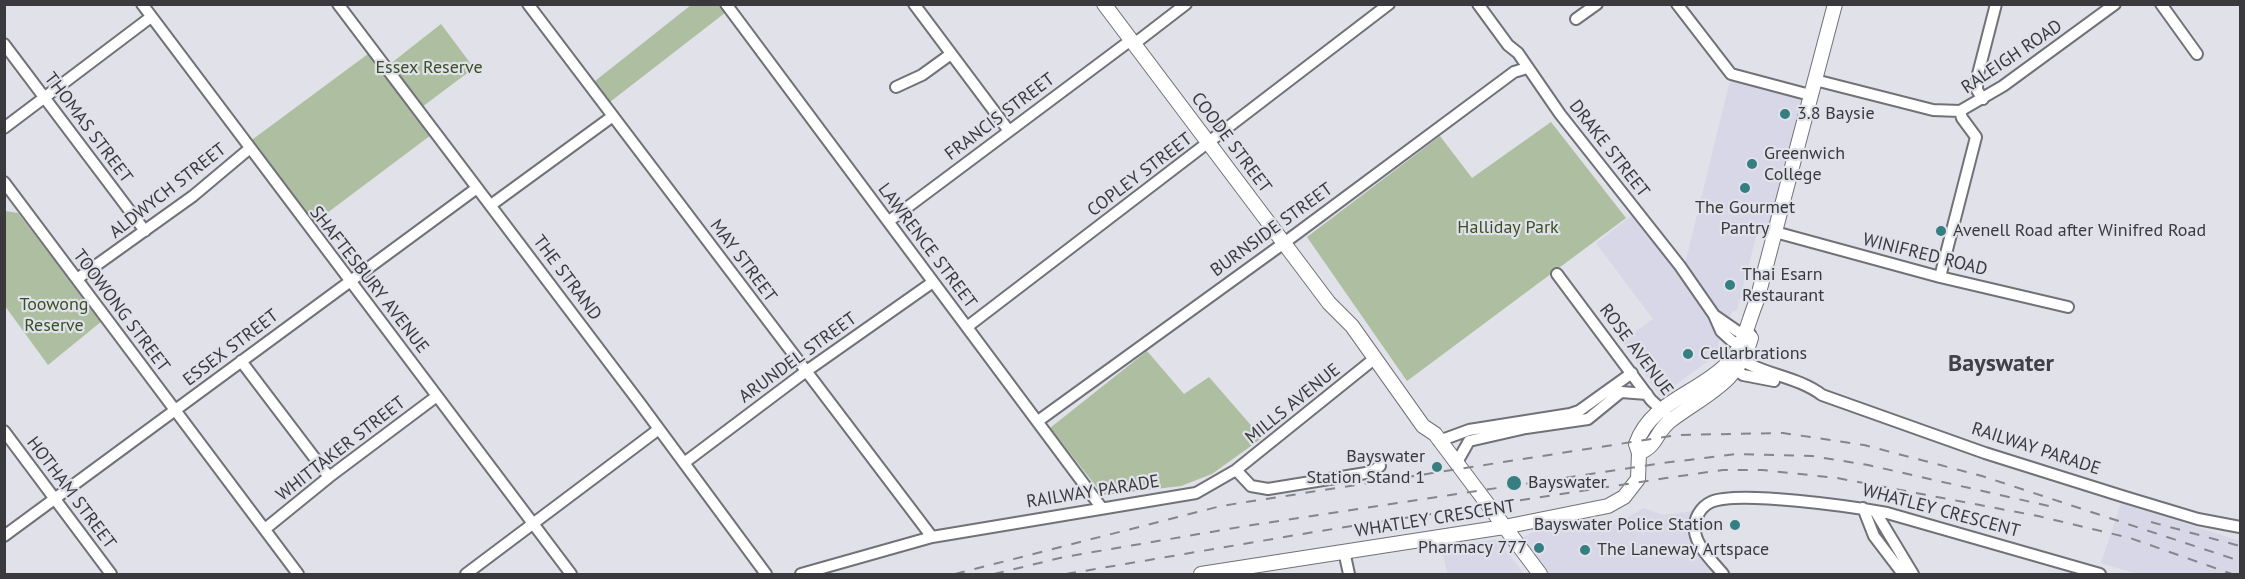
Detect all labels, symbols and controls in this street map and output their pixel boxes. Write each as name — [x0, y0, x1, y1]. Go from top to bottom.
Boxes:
street label: RALEIGH ROAD — [1957, 15, 2067, 99]
park label: Essex Reserve — [375, 57, 483, 79]
street label: THOMAS STREET — [39, 68, 137, 188]
street label: FRANCIS STREET — [941, 69, 1059, 165]
street label: COODE STREET — [1186, 89, 1276, 197]
street label: DRAKE STREET — [1564, 96, 1654, 202]
place label: 3.8 Baysie — [1797, 103, 1875, 125]
marker: 3.8 Baysie — [1778, 107, 1792, 121]
street label: COPLEY STREET — [1083, 129, 1197, 221]
street label: ALDWYCH STREET — [105, 139, 231, 243]
place label: Greenwich College — [1764, 143, 1845, 186]
marker: Greenwich College — [1745, 157, 1759, 171]
street label: BURNSIDE STREET — [1207, 178, 1337, 282]
street label: LAWRENCE STREET — [873, 179, 981, 313]
marker: The Gourmet Pantry — [1738, 181, 1752, 195]
place label: The Gourmet Pantry — [1695, 197, 1795, 240]
street label: SHAFTESBURY AVENUE — [305, 202, 433, 358]
street label: MAY STREET — [705, 215, 781, 307]
park label: Halliday Park — [1457, 217, 1559, 239]
place label: Avenell Road after Winifred Road — [1953, 220, 2206, 242]
marker: Avenell Road after Winifred Road — [1934, 224, 1948, 238]
street label: WINIFRED ROAD — [1860, 229, 1990, 281]
street label: THE STRAND — [528, 231, 606, 325]
street label: TOOWONG STREET — [68, 246, 174, 376]
place label: Thai Esarn Restaurant — [1742, 264, 1824, 306]
marker: Thai Esarn Restaurant — [1723, 278, 1737, 292]
park label: Toowong Reserve — [20, 294, 88, 336]
street label: ROSE AVENUE — [1594, 300, 1678, 400]
street label: ESSEX STREET — [179, 305, 283, 391]
street label: ARUNDEL STREET — [735, 308, 861, 408]
place label: Cellarbrations — [1700, 343, 1807, 365]
marker: Cellarbrations — [1681, 347, 1695, 361]
district label: Bayswater — [1948, 350, 2054, 378]
street label: MILLS AVENUE — [1241, 359, 1345, 449]
street label: WHITTAKER STREET — [272, 392, 410, 506]
street label: RAILWAY PARADE — [1969, 418, 2103, 480]
street label: HOTHAM STREET — [22, 433, 120, 553]
place label: Bayswater Station Stand 1 — [1306, 446, 1425, 488]
marker: Bayswater Station Stand 1 — [1430, 460, 1444, 474]
street label: RAILWAY PARADE — [1025, 471, 1161, 513]
place label: Bayswater — [1528, 472, 1607, 494]
marker: Bayswater — [1505, 474, 1523, 492]
street label: WHATLEY CRESCENT — [1860, 480, 2022, 542]
street label: WHATLEY CRESCENT — [1353, 496, 1517, 542]
place label: Bayswater Police Station — [1534, 514, 1723, 536]
marker: Bayswater Police Station — [1728, 518, 1742, 532]
place label: Pharmacy 777 — [1418, 537, 1527, 559]
place label: The Laneway Artspace — [1597, 539, 1769, 561]
marker: Pharmacy 777 — [1532, 541, 1546, 555]
marker: The Laneway Artspace — [1578, 543, 1592, 557]

